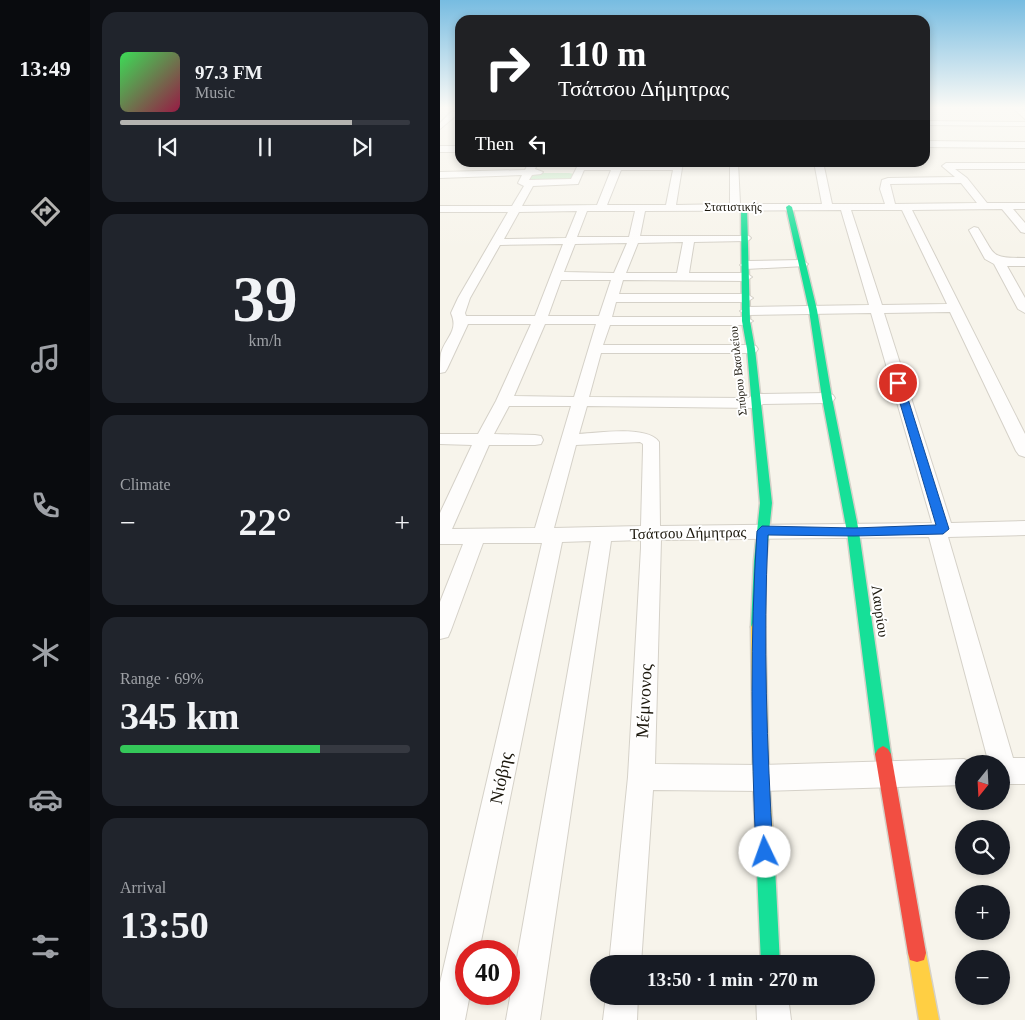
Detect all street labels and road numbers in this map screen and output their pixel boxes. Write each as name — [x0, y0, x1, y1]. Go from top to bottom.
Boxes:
street label: Στατιστικής — [704, 200, 762, 214]
street label: Σπύρου Βασιλείου — [726, 325, 750, 416]
street label: Τσάτσου Δήμητρας — [630, 524, 747, 542]
street label: Λαυρίου — [868, 584, 892, 638]
street label: Μέμνονος — [632, 663, 656, 739]
street label: Νιόβης — [486, 750, 516, 806]

